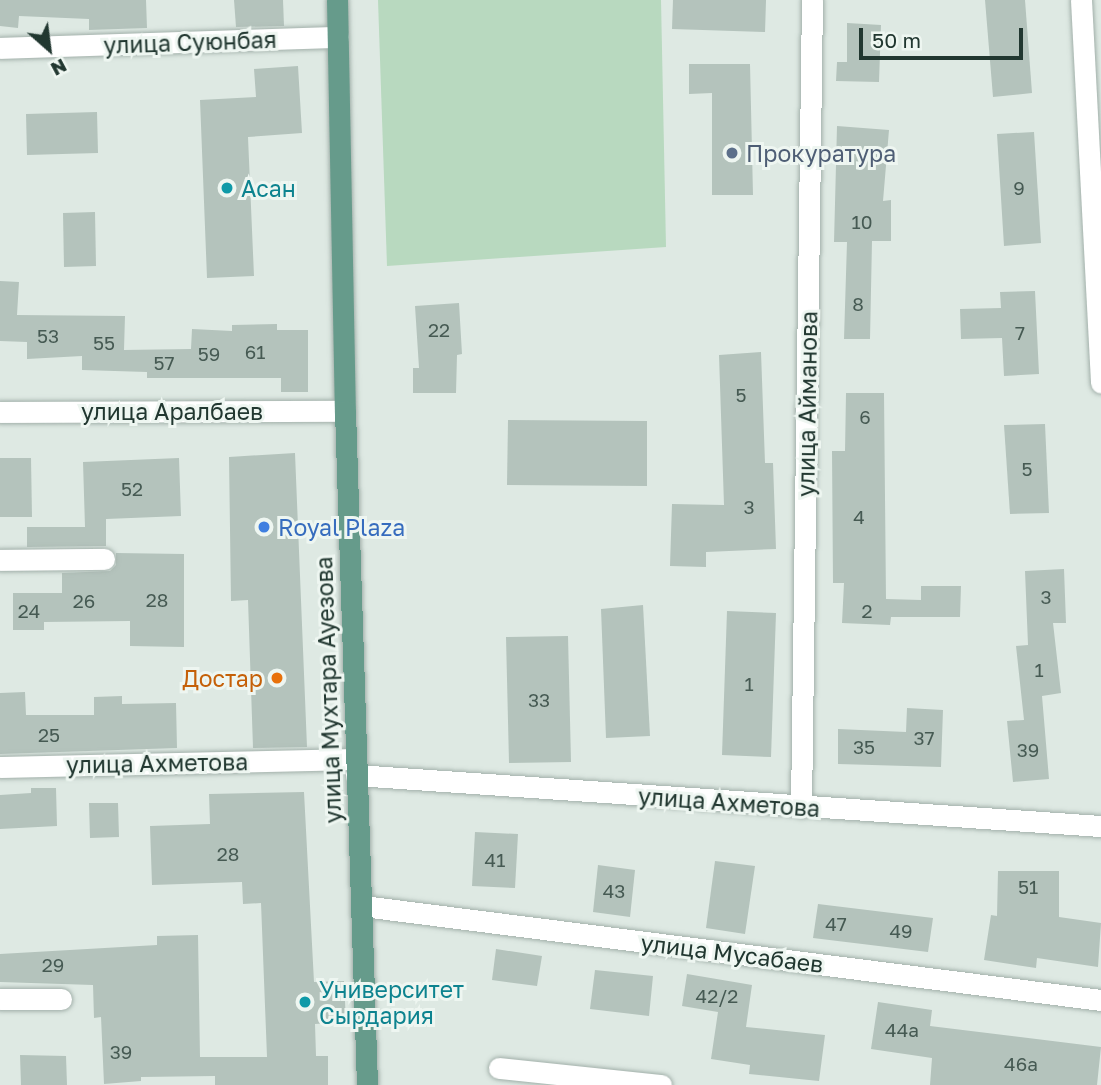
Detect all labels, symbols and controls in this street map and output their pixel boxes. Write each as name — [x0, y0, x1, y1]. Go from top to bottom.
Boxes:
north arrow — [14, 14, 84, 84]
scale bar — [863, 14, 1028, 58]
street label: улица Суюнбая — [103, 25, 277, 59]
text: 50 m — [872, 27, 921, 53]
text: N — [47, 54, 71, 82]
place label: Прокуратура — [746, 139, 896, 167]
marker: Прокуратура — [724, 145, 740, 161]
place label: Асан — [241, 174, 296, 202]
house number: 9 — [1013, 177, 1025, 199]
marker: Асан — [219, 180, 235, 196]
house number: 10 — [852, 211, 872, 233]
house number: 8 — [852, 293, 864, 315]
street label: улица Айманова — [792, 311, 822, 497]
house number: 22 — [428, 319, 450, 341]
house number: 7 — [1015, 322, 1025, 344]
house number: 53 — [37, 325, 59, 347]
house number: 55 — [93, 332, 115, 354]
house number: 61 — [245, 341, 265, 363]
house number: 59 — [198, 343, 220, 365]
house number: 57 — [153, 352, 175, 374]
house number: 5 — [735, 384, 747, 406]
street label: улица Аралбаев — [81, 397, 263, 425]
house number: 6 — [859, 406, 871, 428]
house number: 5 — [1021, 458, 1033, 480]
house number: 52 — [121, 478, 143, 500]
house number: 3 — [743, 496, 755, 518]
house number: 4 — [853, 506, 865, 528]
place label: Royal Plaza — [278, 513, 405, 541]
marker: Royal Plaza — [256, 519, 272, 535]
street label: улица Мухтара Ауезова — [310, 556, 346, 824]
house number: 3 — [1040, 586, 1052, 608]
house number: 28 — [146, 589, 168, 611]
house number: 26 — [73, 590, 95, 612]
house number: 24 — [18, 600, 40, 622]
house number: 2 — [861, 600, 873, 622]
house number: 1 — [1034, 659, 1044, 681]
place label: Достар — [182, 664, 263, 692]
marker: Достар — [269, 670, 285, 686]
house number: 1 — [744, 673, 754, 695]
house number: 33 — [528, 689, 550, 711]
house number: 25 — [38, 724, 60, 746]
house number: 37 — [913, 727, 935, 749]
house number: 35 — [853, 736, 875, 758]
house number: 39 — [1017, 739, 1039, 761]
street label: улица Ахметова — [66, 748, 248, 778]
street label: улица Ахметова — [637, 782, 821, 822]
house number: 28 — [217, 843, 239, 865]
house number: 41 — [485, 849, 505, 871]
house number: 51 — [1018, 876, 1038, 898]
house number: 43 — [603, 880, 625, 902]
house number: 47 — [825, 913, 847, 935]
house number: 49 — [889, 920, 913, 942]
street label: улица Мусабаев — [639, 928, 825, 978]
house number: 29 — [42, 954, 64, 976]
place label: Университет Сырдария — [319, 975, 464, 1029]
house number: 42/2 — [696, 985, 738, 1007]
marker: Университет Сырдария — [297, 994, 313, 1010]
house number: 44а — [885, 1019, 919, 1041]
house number: 39 — [110, 1041, 132, 1063]
house number: 46а — [1004, 1053, 1038, 1075]

